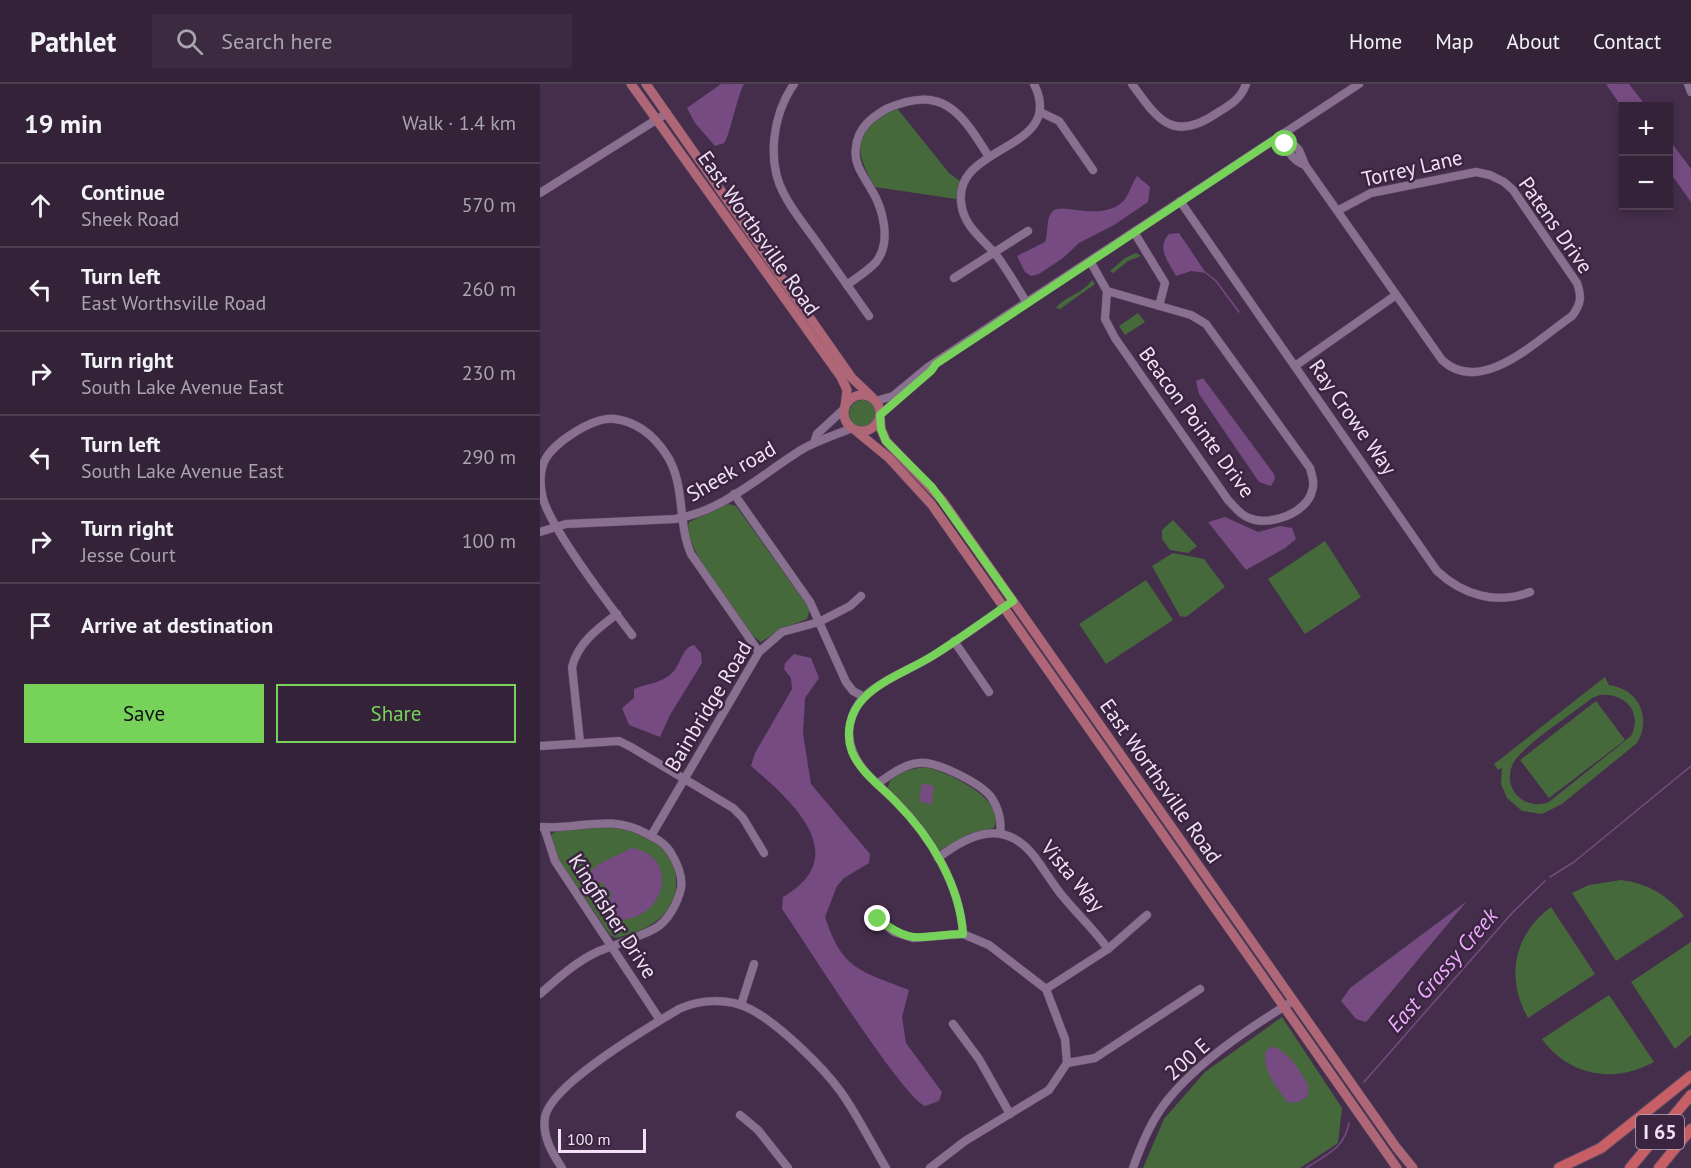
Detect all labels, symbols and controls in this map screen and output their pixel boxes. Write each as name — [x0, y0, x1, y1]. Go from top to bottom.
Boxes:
search box — [152, 14, 572, 68]
text: Pathlet — [30, 23, 116, 60]
icon: search — [173, 25, 206, 58]
text: Search here — [221, 27, 332, 55]
text: Home — [1349, 28, 1402, 55]
text: Map — [1435, 28, 1474, 55]
text: About — [1507, 28, 1560, 55]
text: Contact — [1593, 28, 1661, 55]
map controls — [1619, 102, 1673, 210]
button: + — [1619, 102, 1673, 156]
text: 19 min — [24, 107, 102, 140]
text: Walk · 1.4 km — [402, 110, 516, 136]
route start — [1271, 130, 1297, 156]
street label: Torrey Lane — [1359, 143, 1465, 193]
street label: East Worthsville Road — [692, 146, 826, 320]
button: − — [1619, 156, 1673, 210]
street label: Patens Drive — [1513, 171, 1599, 279]
text: Continue — [81, 178, 165, 206]
icon: ahead — [24, 189, 57, 222]
text: 570 m — [462, 192, 516, 218]
text: Sheek Road — [81, 206, 179, 232]
text: Turn left — [81, 262, 161, 290]
icon: left — [24, 273, 57, 306]
text: 260 m — [462, 276, 516, 302]
text: East Worthsville Road — [81, 290, 266, 316]
street label: Beacon Pointe Drive — [1133, 341, 1261, 503]
text: Turn right — [81, 346, 173, 374]
street label: Ray Crowe Way — [1303, 354, 1403, 480]
icon: right — [24, 357, 57, 390]
text: 230 m — [462, 360, 516, 386]
text: South Lake Avenue East — [81, 374, 284, 400]
text: Turn left — [81, 430, 161, 458]
street label: Sheek road — [681, 435, 781, 507]
icon: left — [24, 441, 57, 474]
text: 290 m — [462, 444, 516, 470]
text: South Lake Avenue East — [81, 458, 284, 484]
text: Turn right — [81, 514, 173, 542]
icon: right — [24, 525, 57, 558]
text: 100 m — [462, 528, 516, 554]
text: Jesse Court — [81, 542, 176, 568]
icon: arrive — [24, 609, 57, 642]
text: Arrive at destination — [81, 611, 273, 639]
street label: Bainbridge Road — [659, 636, 757, 776]
button: Save — [24, 684, 264, 743]
button: Share — [276, 684, 516, 743]
street label: East Worthsville Road — [1094, 694, 1228, 868]
street label: Vista Way — [1034, 834, 1111, 918]
street label: Kingfisher Drive — [563, 849, 663, 983]
water label: East Grassy Creek — [1380, 901, 1504, 1038]
route end — [864, 905, 890, 931]
street label: 200 E — [1159, 1032, 1215, 1086]
road number: I 65 — [1636, 1115, 1684, 1149]
scale bar — [558, 1126, 646, 1154]
text: 100 m — [567, 1129, 610, 1149]

